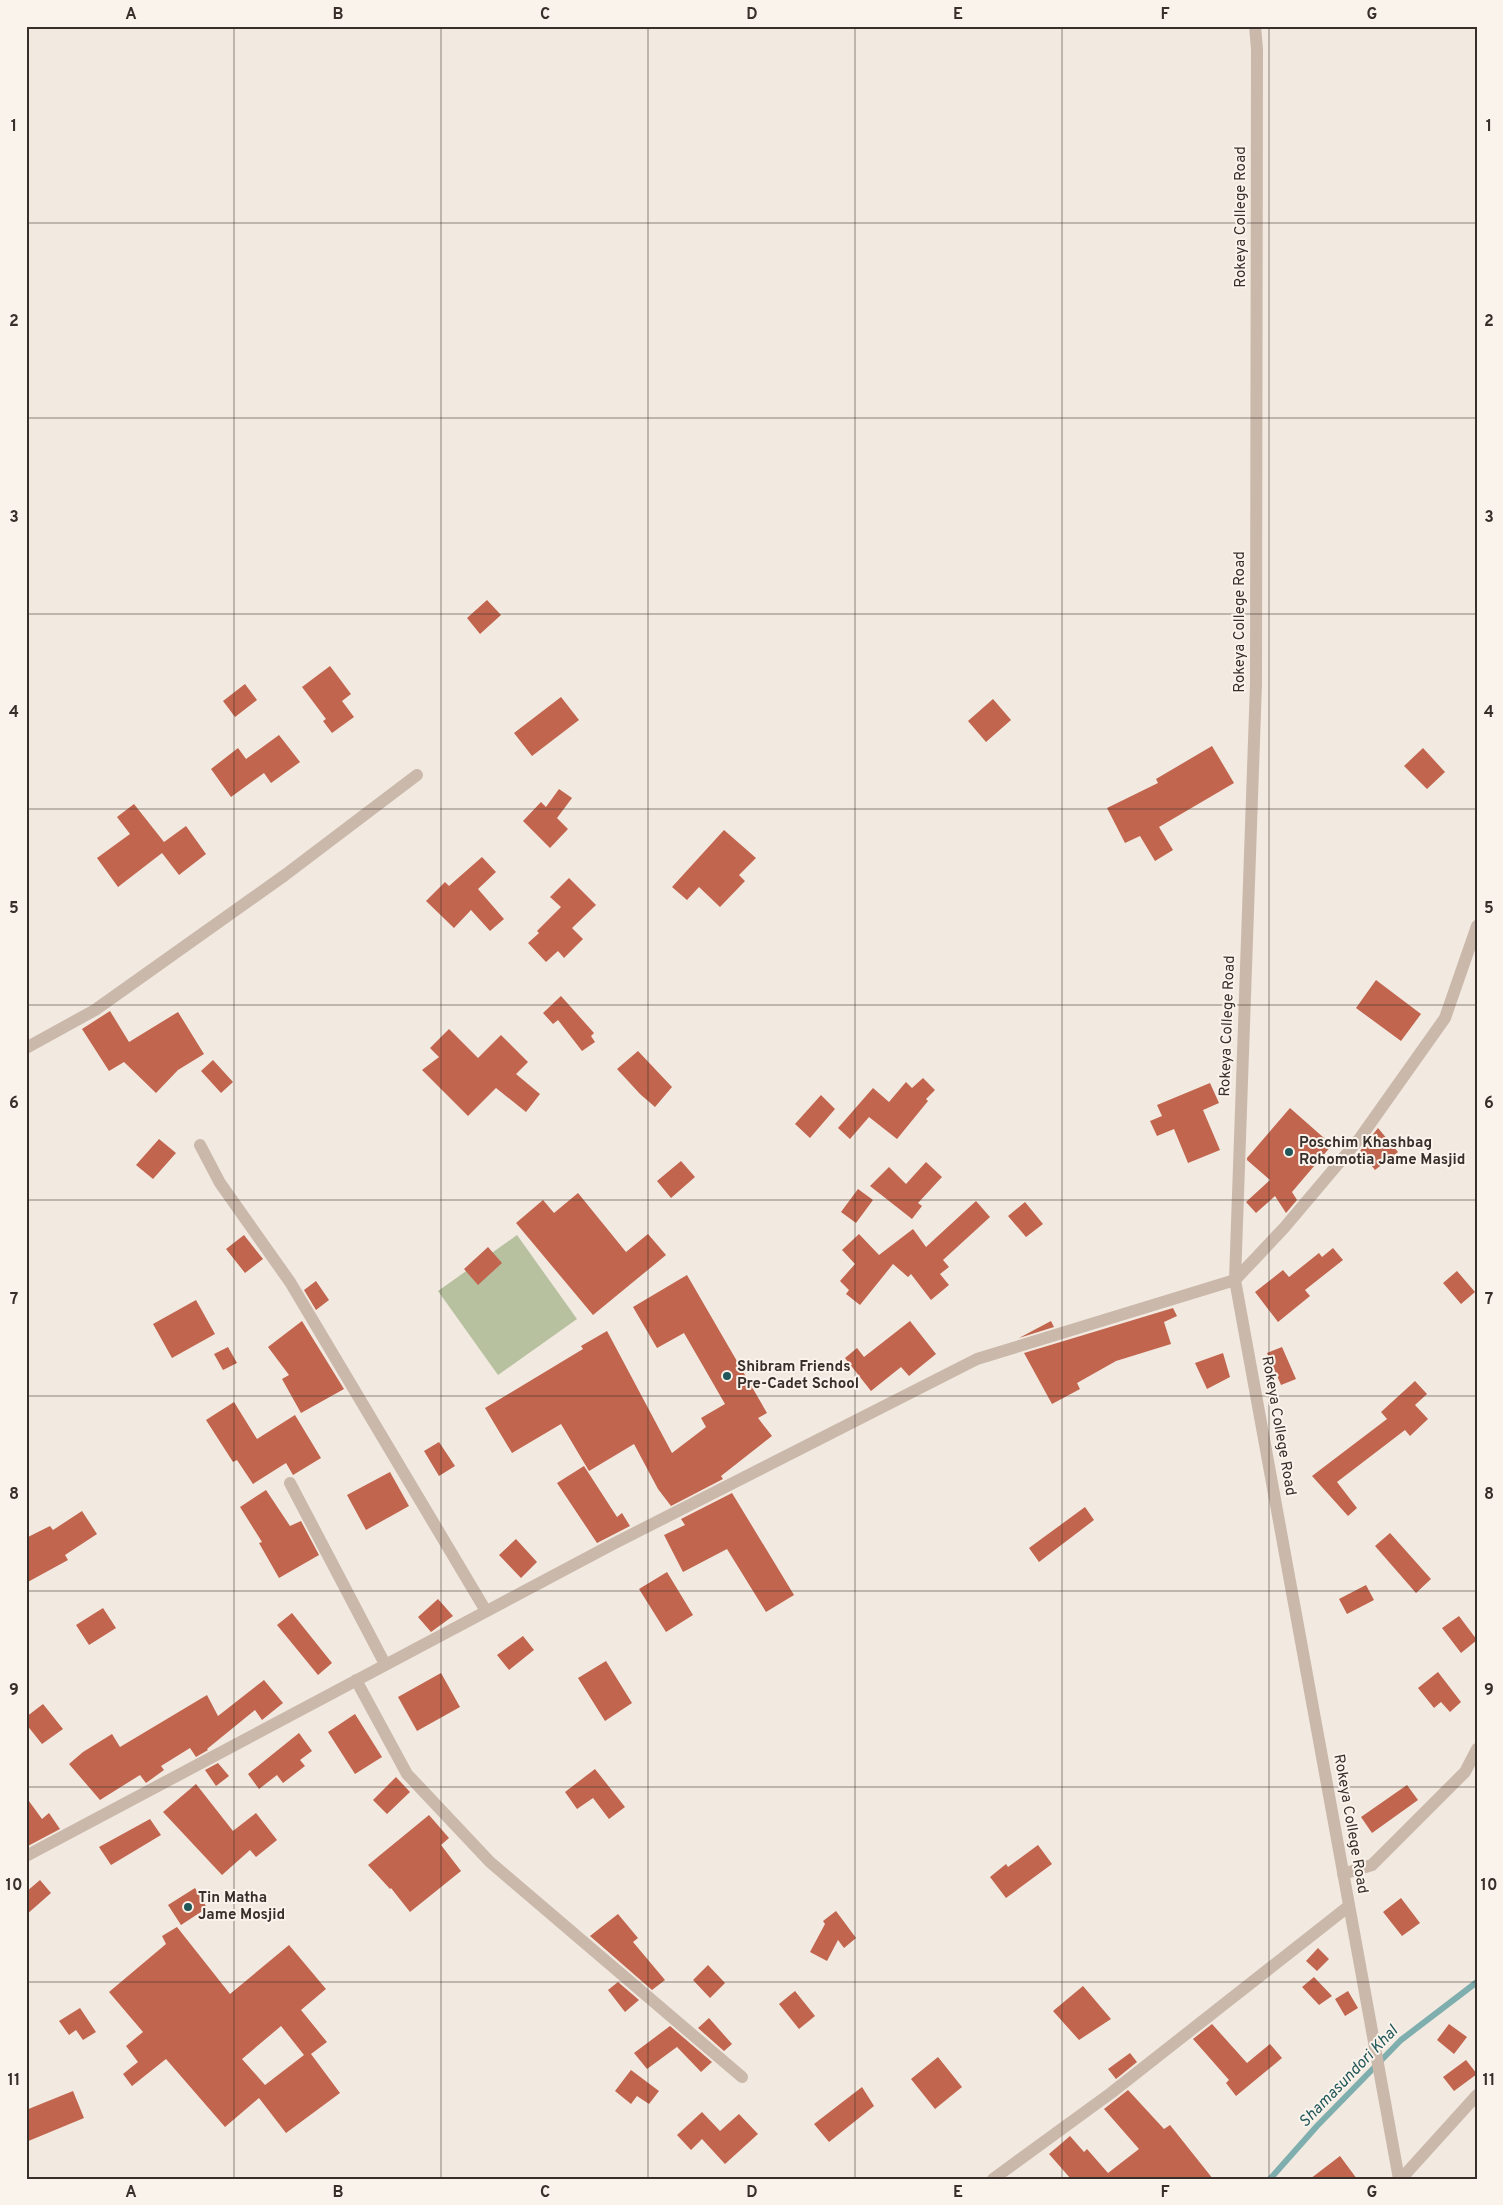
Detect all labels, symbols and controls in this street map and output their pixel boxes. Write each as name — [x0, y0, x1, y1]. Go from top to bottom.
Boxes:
text: A — [125, 5, 137, 25]
text: B — [332, 5, 344, 25]
text: C — [540, 5, 550, 25]
text: D — [746, 5, 758, 25]
text: E — [953, 5, 963, 25]
text: F — [1160, 5, 1170, 25]
text: G — [1367, 5, 1377, 25]
text: 1 — [11, 117, 17, 137]
text: 1 — [1486, 117, 1492, 137]
street label: Rokeya College Road — [1232, 146, 1251, 288]
text: 2 — [9, 312, 19, 332]
text: 2 — [1484, 312, 1494, 332]
text: 3 — [9, 508, 19, 528]
text: 3 — [1484, 508, 1494, 528]
street label: Rokeya College Road — [1231, 551, 1250, 693]
text: 4 — [9, 703, 19, 723]
text: 4 — [1484, 703, 1494, 723]
text: 5 — [9, 899, 19, 919]
text: 5 — [1484, 899, 1494, 919]
street label: Rokeya College Road — [1216, 955, 1240, 1097]
text: 6 — [9, 1094, 19, 1114]
text: 6 — [1484, 1094, 1494, 1114]
place label: Poschim Khashbag Rohomotia Jame Masjid — [1299, 1134, 1465, 1170]
marker: Poschim Khashbag Rohomotia Jame Masjid — [1283, 1146, 1295, 1158]
text: 7 — [10, 1290, 18, 1310]
text: 7 — [1485, 1290, 1493, 1310]
street label: Rokeya College Road — [1256, 1355, 1300, 1497]
place label: Shibram Friends Pre-Cadet School — [737, 1358, 859, 1394]
marker: Shibram Friends Pre-Cadet School — [721, 1370, 733, 1382]
text: 8 — [9, 1485, 19, 1505]
text: 8 — [1484, 1485, 1494, 1505]
text: 9 — [9, 1681, 19, 1701]
text: 9 — [1484, 1681, 1494, 1701]
street label: Rokeya College Road — [1328, 1753, 1372, 1895]
text: 10 — [6, 1876, 22, 1896]
text: 10 — [1481, 1876, 1497, 1896]
place label: Tin Matha Jame Mosjid — [198, 1889, 285, 1925]
marker: Tin Matha Jame Mosjid — [182, 1901, 194, 1913]
water label: Shamasundori Khal — [1295, 2021, 1403, 2132]
text: 11 — [8, 2071, 20, 2091]
text: 11 — [1483, 2071, 1495, 2091]
text: A — [125, 2183, 137, 2203]
text: B — [332, 2183, 344, 2203]
text: C — [540, 2183, 550, 2203]
text: D — [746, 2183, 758, 2203]
text: E — [953, 2183, 963, 2203]
text: F — [1160, 2183, 1170, 2203]
text: G — [1367, 2183, 1377, 2203]

